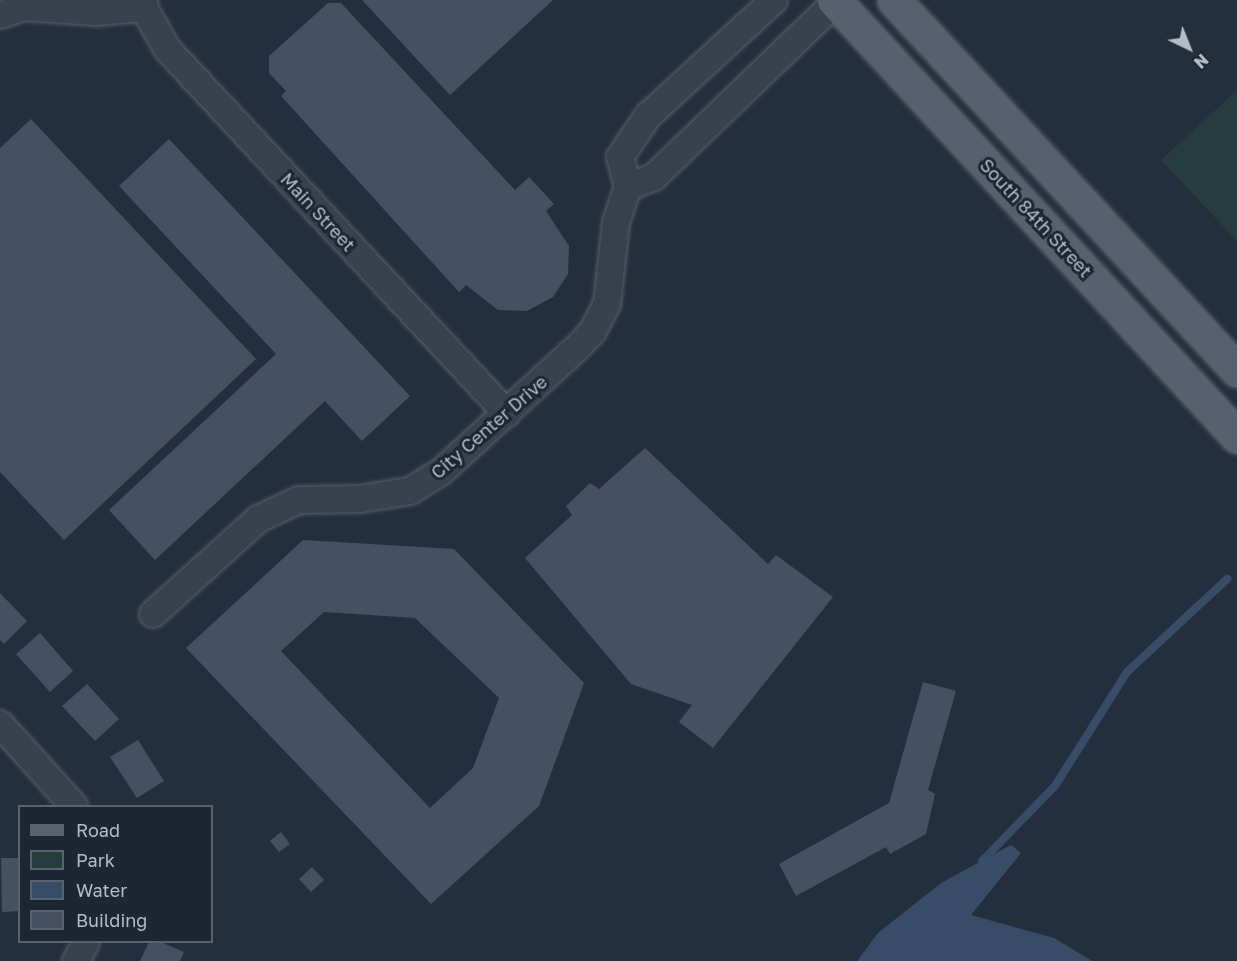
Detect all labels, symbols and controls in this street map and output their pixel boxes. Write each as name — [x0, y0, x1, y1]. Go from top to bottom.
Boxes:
north arrow — [1159, 18, 1219, 78]
text: N — [1190, 50, 1213, 73]
street label: South 84th Street — [976, 154, 1096, 282]
street label: Main Street — [276, 168, 360, 256]
street label: City Center Drive — [427, 371, 551, 483]
legend — [18, 805, 213, 943]
text: Road — [76, 819, 120, 841]
text: Park — [76, 849, 115, 871]
text: Water — [76, 879, 127, 901]
text: Building — [76, 909, 147, 931]

